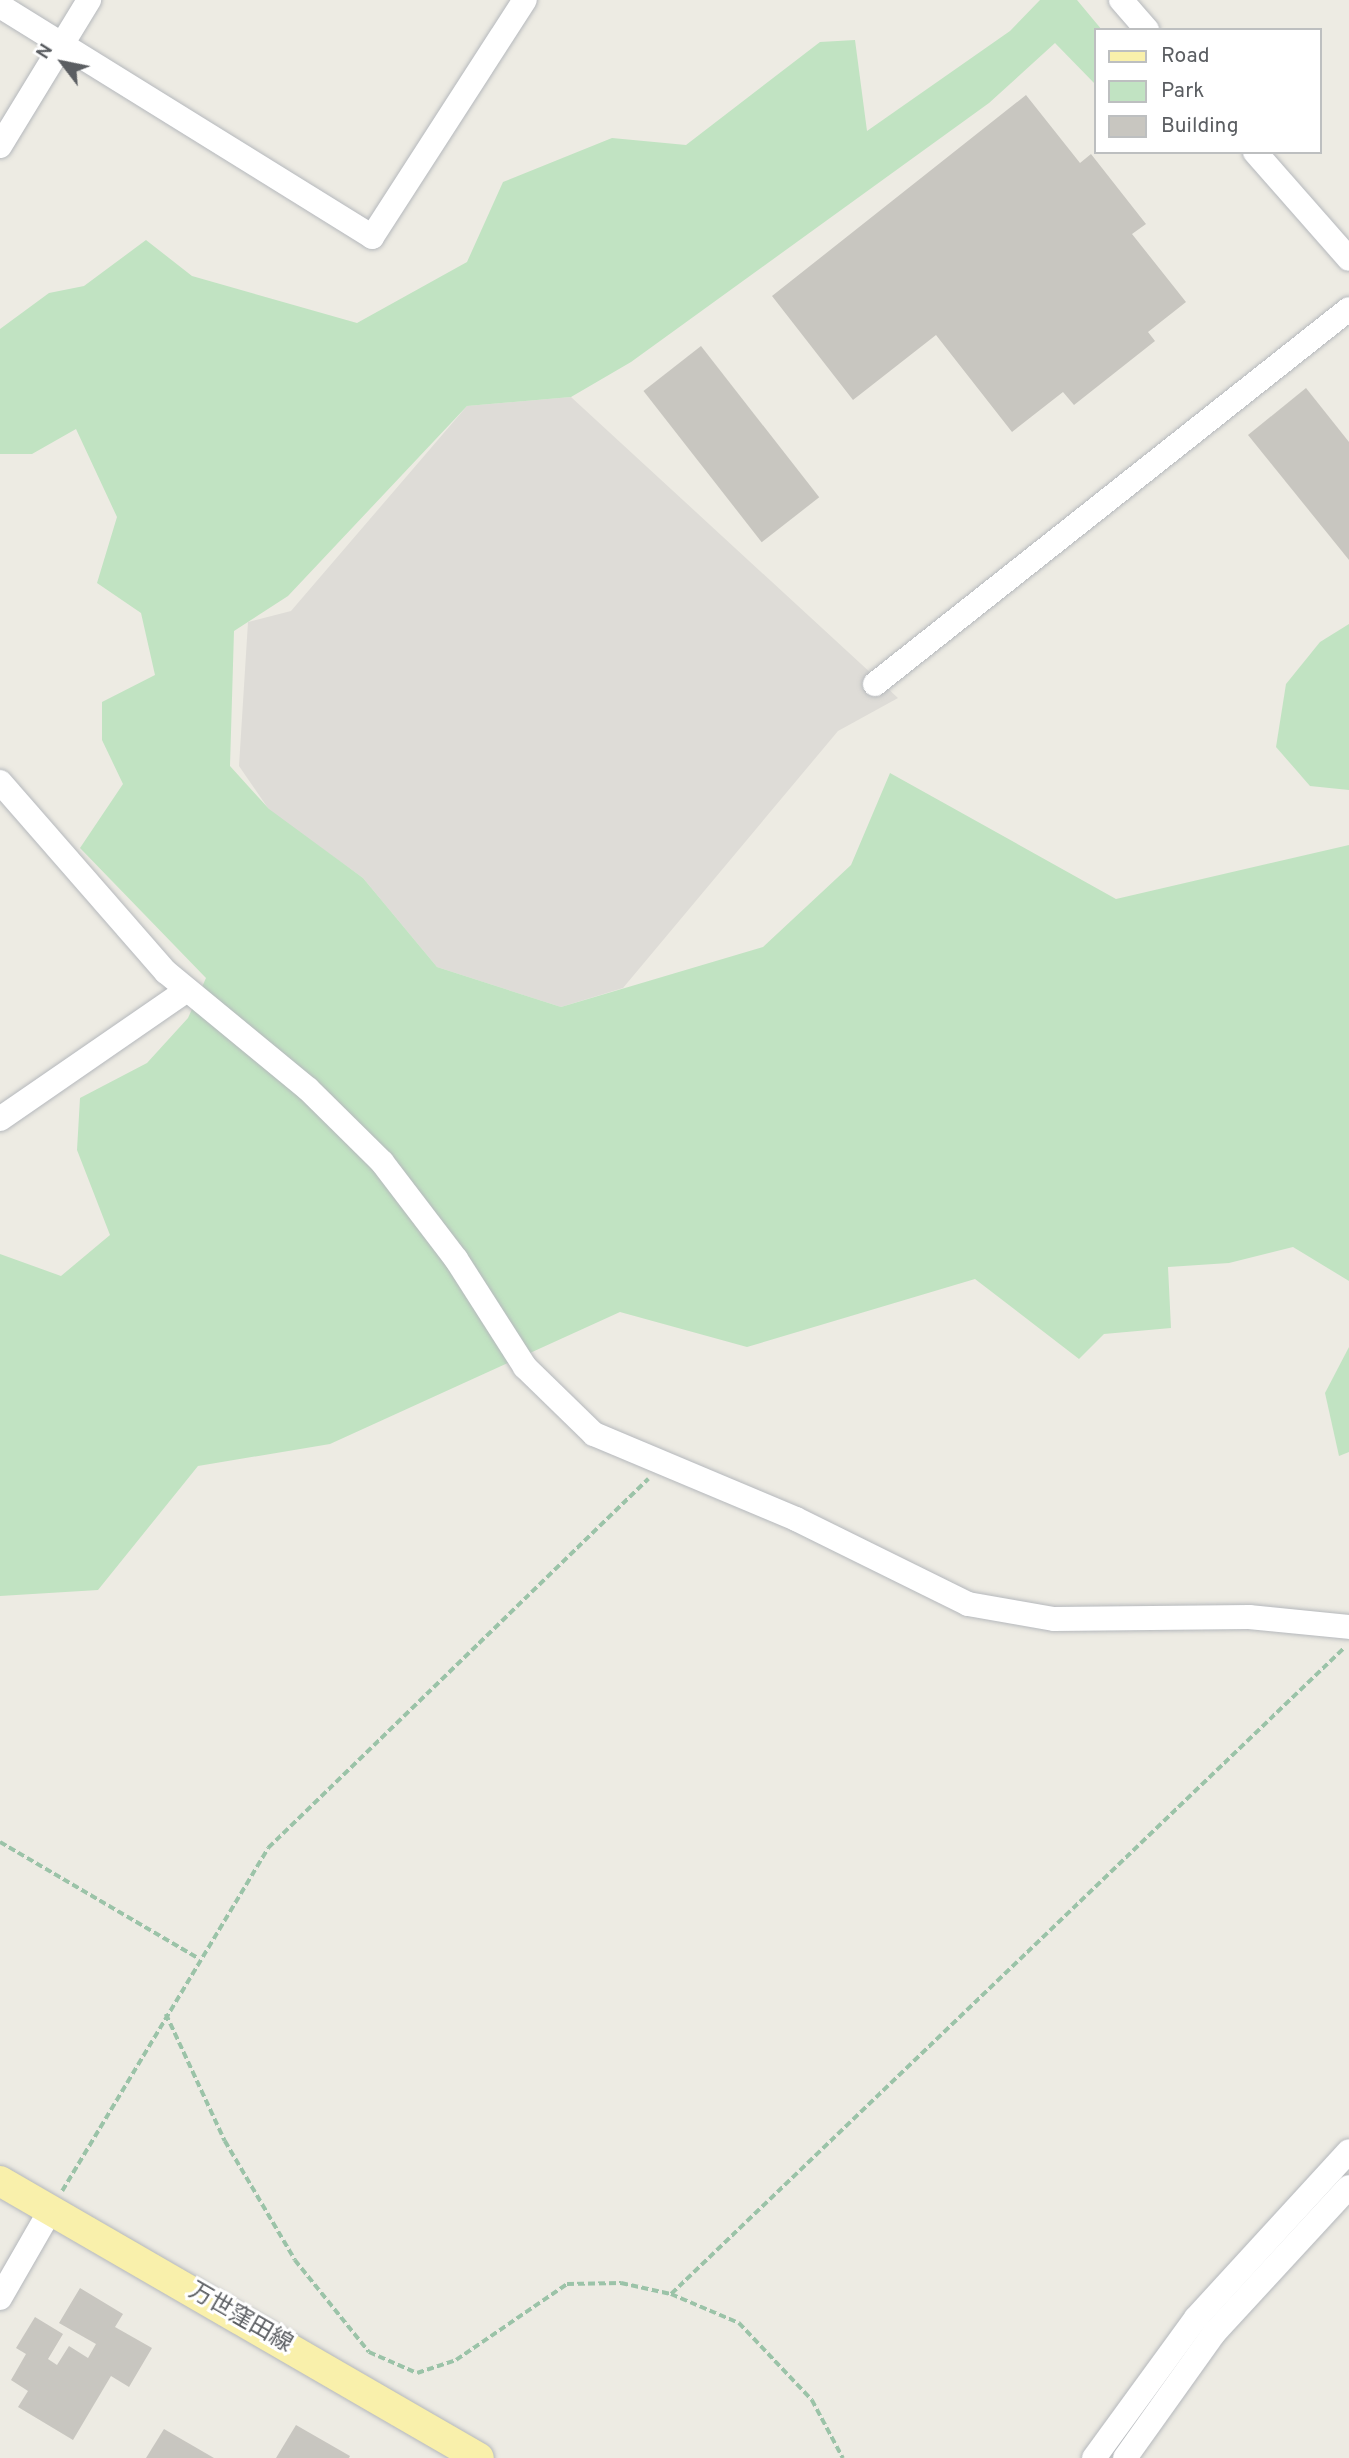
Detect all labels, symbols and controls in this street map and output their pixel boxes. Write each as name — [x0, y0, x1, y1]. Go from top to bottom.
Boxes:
north arrow — [28, 28, 98, 98]
legend — [1094, 28, 1321, 154]
text: N — [31, 40, 59, 64]
text: Road — [1161, 43, 1210, 70]
text: Park — [1161, 78, 1204, 105]
text: Building — [1161, 113, 1239, 140]
street label: 万世窪田線 — [183, 2278, 297, 2360]

